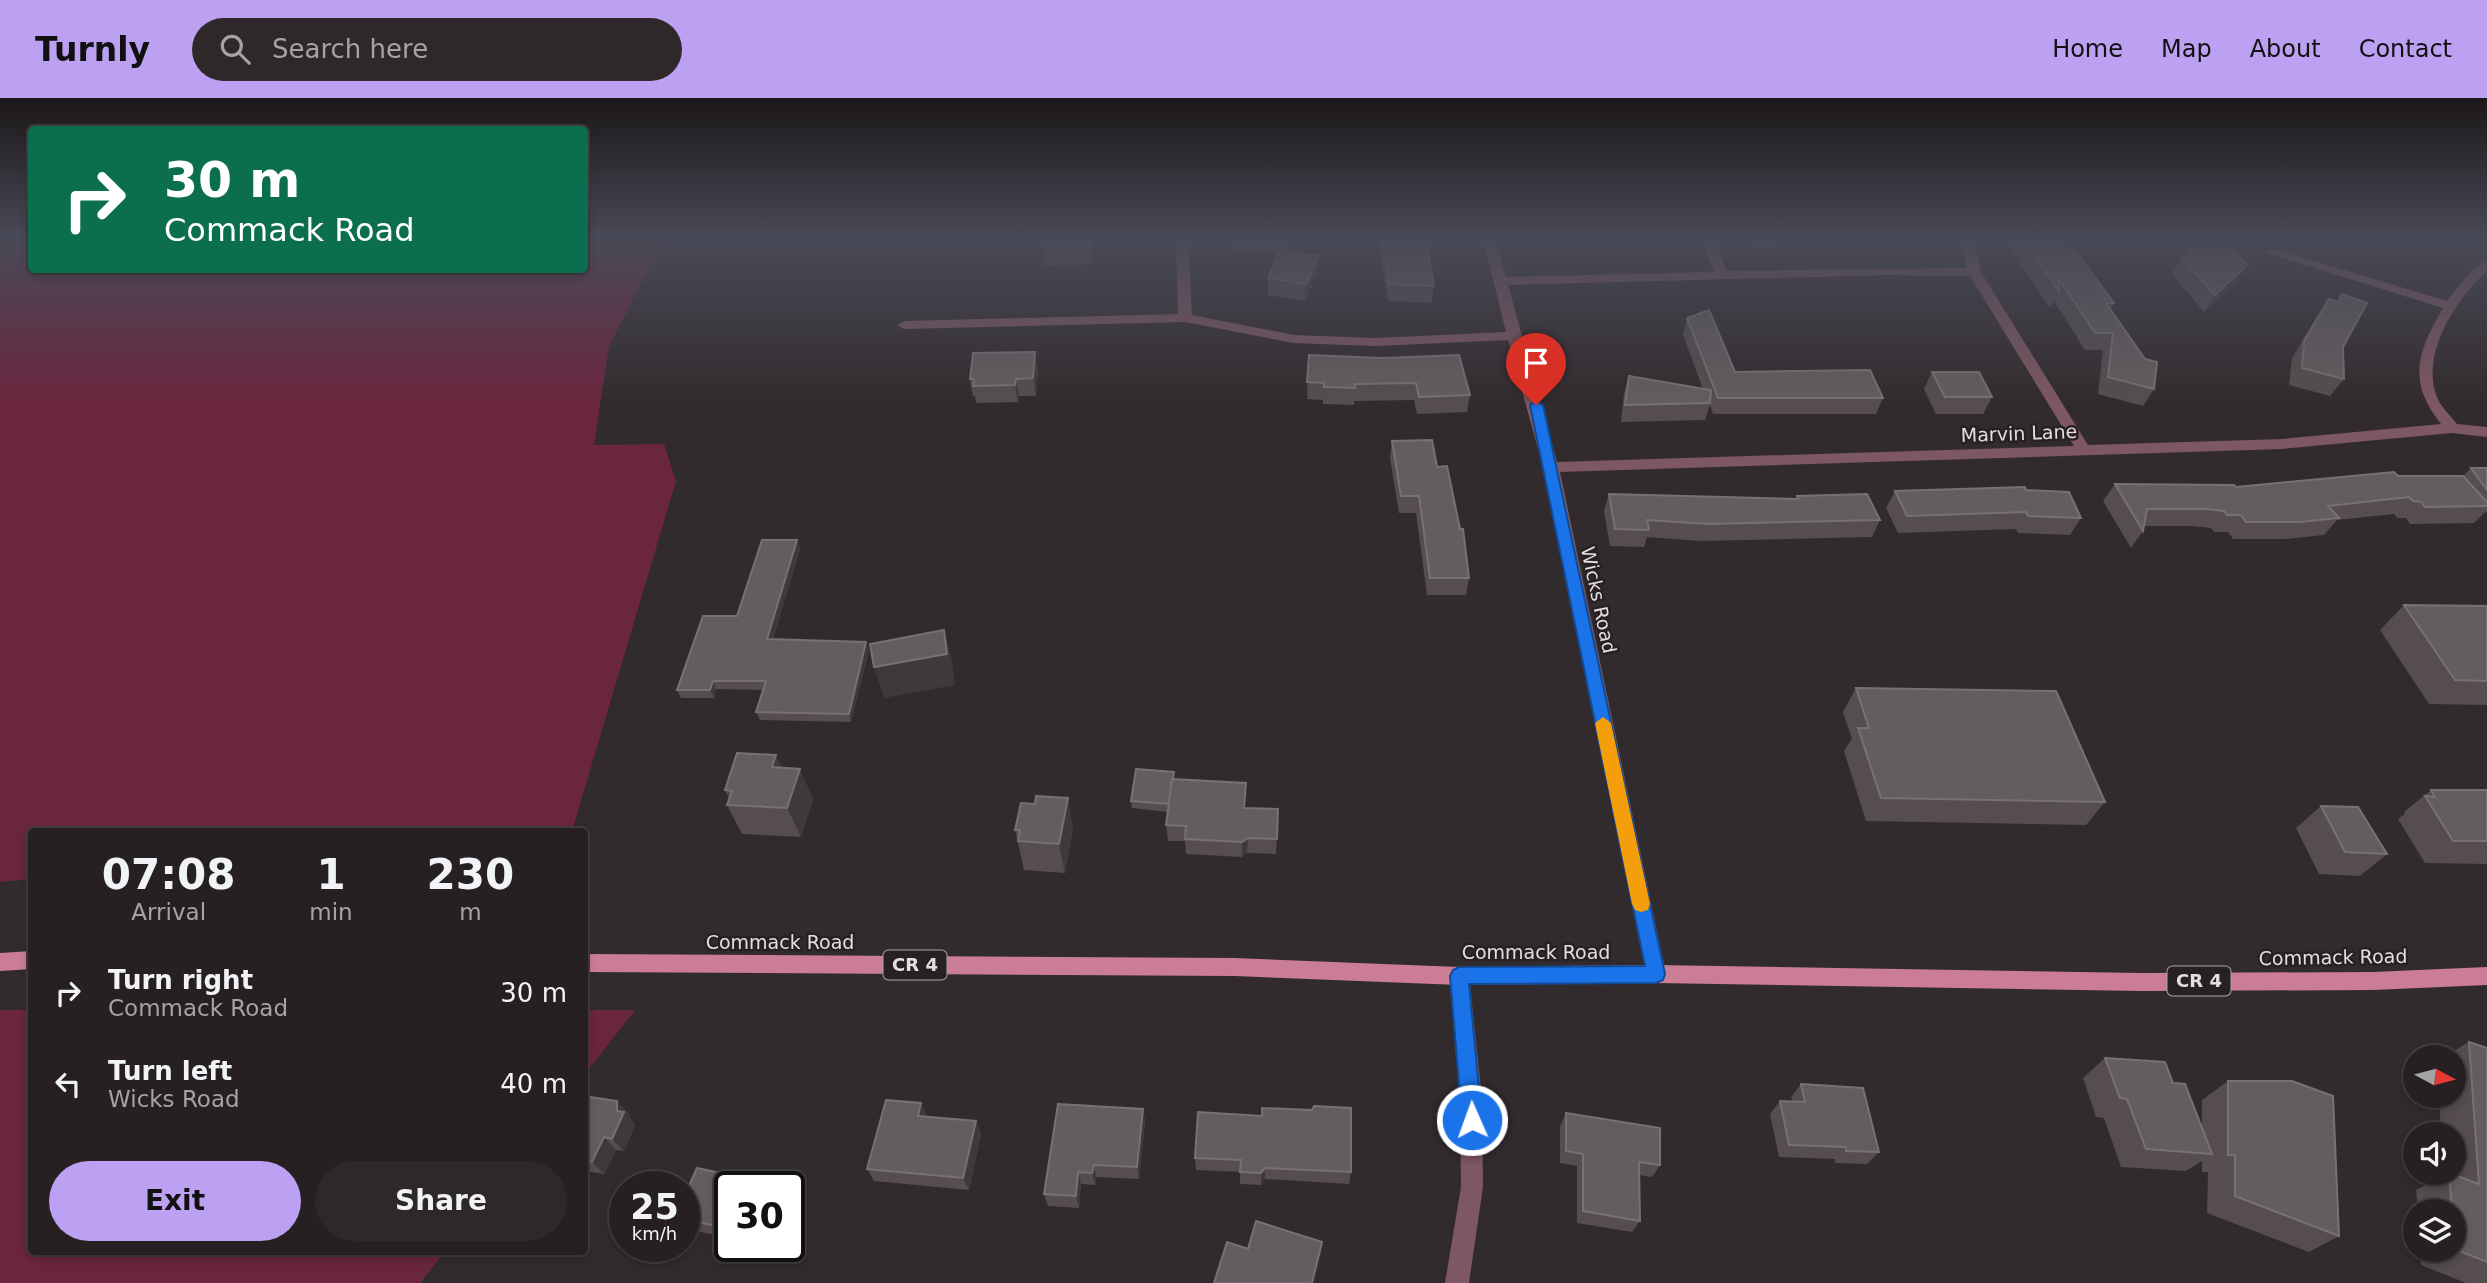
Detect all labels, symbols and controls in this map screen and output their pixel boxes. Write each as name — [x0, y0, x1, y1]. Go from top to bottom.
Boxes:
search box — [192, 18, 682, 81]
text: Turnly — [35, 30, 150, 69]
icon: search — [216, 30, 254, 68]
text: Search here — [272, 34, 428, 64]
text: Home — [2052, 35, 2123, 63]
text: Map — [2161, 35, 2212, 63]
text: About — [2250, 35, 2321, 63]
text: Contact — [2359, 35, 2452, 63]
text: 30 m — [164, 152, 300, 209]
icon: right — [49, 154, 140, 245]
text: Commack Road — [164, 211, 414, 249]
pin — [1506, 333, 1566, 405]
icon: arrive — [1517, 344, 1555, 382]
street label: Marvin Lane — [1960, 420, 2078, 446]
street label: Wicks Road — [1577, 545, 1621, 655]
text: 07:08 — [102, 850, 236, 899]
text: 1 — [316, 850, 346, 899]
text: 230 — [427, 850, 514, 899]
text: Arrival — [131, 899, 206, 925]
text: min — [309, 899, 353, 925]
text: m — [459, 899, 482, 925]
street label: Commack Road — [706, 931, 854, 953]
street label: Commack Road — [1462, 941, 1610, 963]
street label: Commack Road — [2258, 945, 2408, 969]
road number: CR 4 — [884, 950, 946, 980]
text: Turn right — [108, 965, 253, 995]
road number: CR 4 — [2168, 966, 2230, 996]
icon: right — [49, 974, 87, 1012]
text: 30 m — [500, 978, 567, 1008]
text: Commack Road — [108, 995, 288, 1021]
north arrow — [2403, 1045, 2466, 1108]
map controls — [2403, 1045, 2466, 1262]
text: Turn left — [108, 1056, 232, 1086]
icon: left — [49, 1065, 87, 1103]
text: 40 m — [500, 1069, 567, 1099]
position arrow — [1435, 1083, 1509, 1157]
text: Wicks Road — [108, 1086, 240, 1112]
button: sound — [2403, 1122, 2466, 1185]
button: Exit — [49, 1161, 301, 1241]
button: Share — [315, 1161, 567, 1241]
speed limit sign: 30 — [714, 1171, 805, 1262]
text: 25 — [630, 1187, 679, 1227]
button: layers — [2403, 1199, 2466, 1262]
text: km/h — [632, 1223, 677, 1244]

